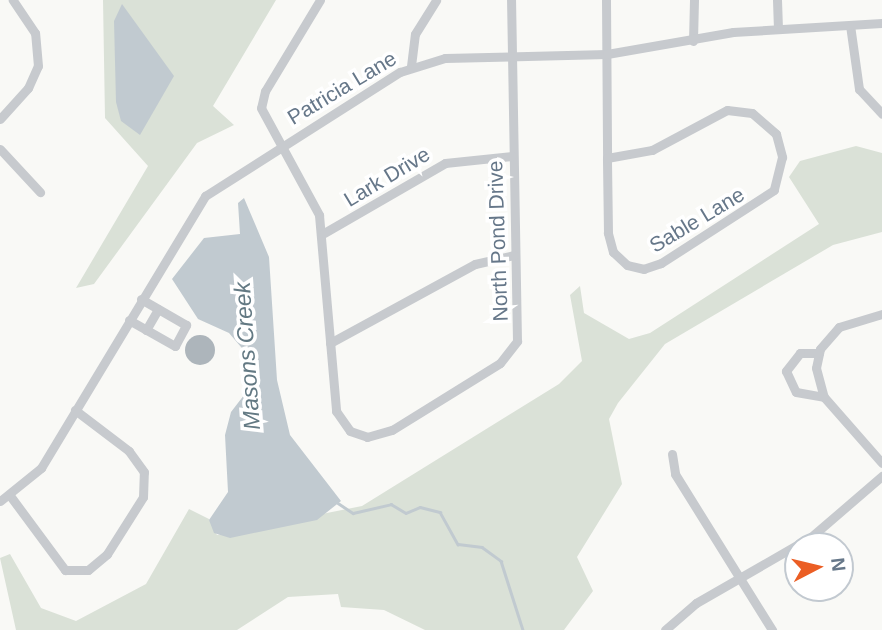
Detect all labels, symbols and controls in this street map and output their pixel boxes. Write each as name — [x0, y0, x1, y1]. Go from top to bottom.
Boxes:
street label: Patricia Lane — [283, 46, 401, 130]
street label: Lark Drive — [339, 142, 435, 212]
street label: North Pond Drive — [483, 160, 513, 322]
street label: Sable Lane — [645, 182, 749, 258]
water label: Masons Creek — [228, 281, 266, 431]
north arrow — [784, 532, 854, 602]
text: N — [827, 557, 850, 573]

